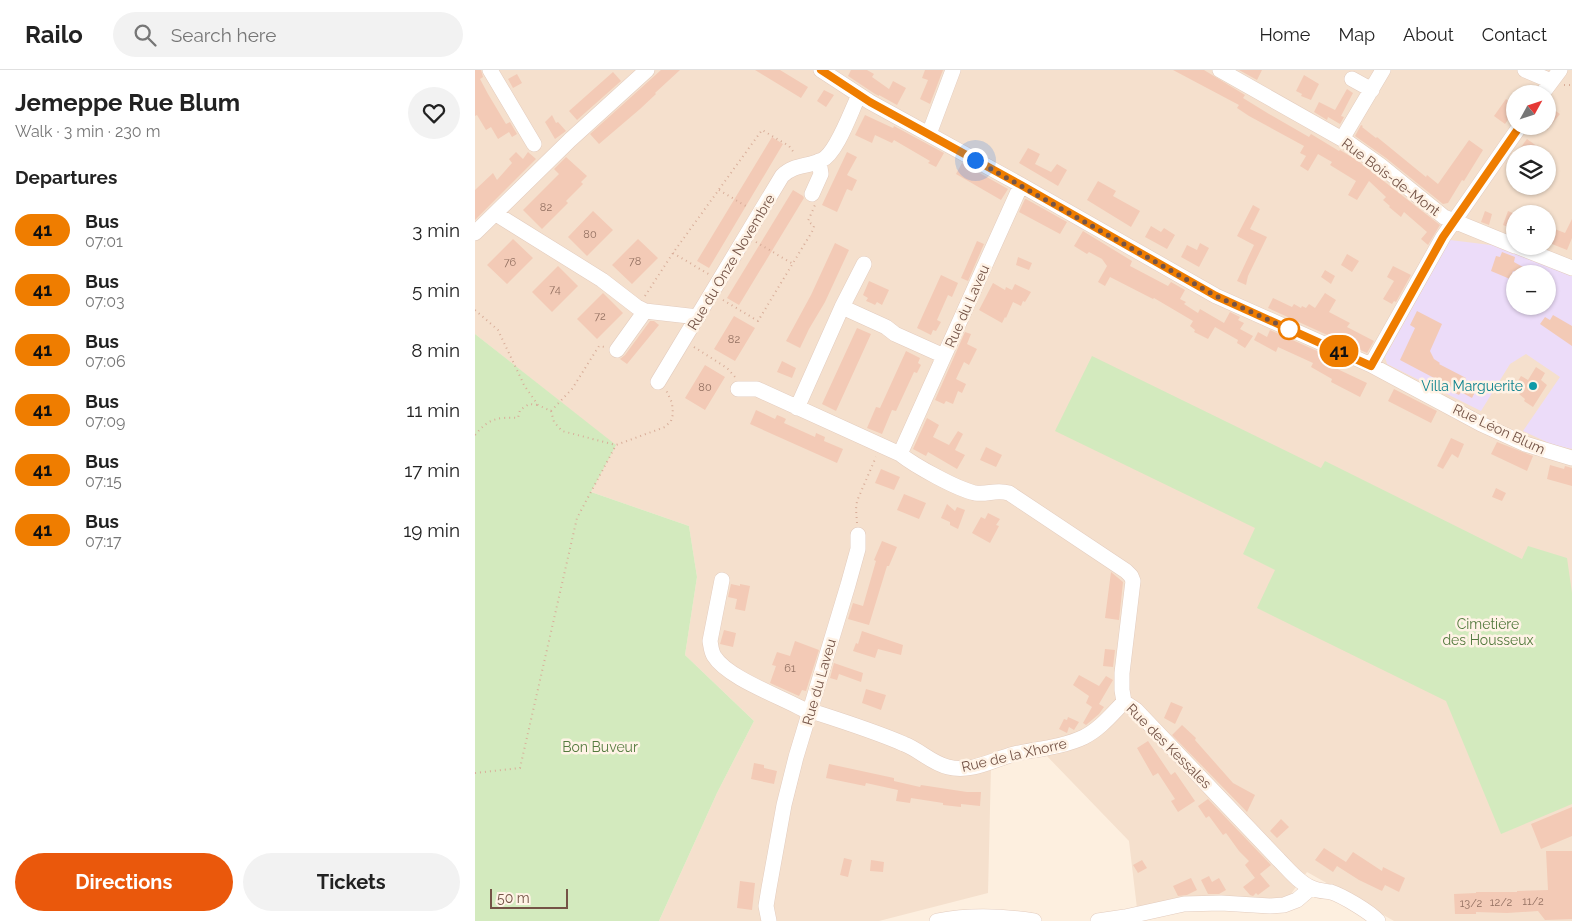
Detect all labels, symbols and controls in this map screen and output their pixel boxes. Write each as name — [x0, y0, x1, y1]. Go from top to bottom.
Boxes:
search box — [113, 12, 463, 57]
text: Railo — [25, 20, 83, 49]
icon: search — [131, 21, 159, 49]
text: Search here — [171, 24, 276, 46]
text: Home — [1259, 24, 1310, 45]
text: Map — [1338, 24, 1375, 45]
text: About — [1403, 24, 1454, 45]
text: Contact — [1482, 24, 1547, 45]
north arrow — [1506, 85, 1556, 135]
map controls — [1506, 85, 1556, 315]
button: heart — [408, 87, 460, 139]
text: Jemeppe Rue Blum — [15, 88, 240, 117]
text: Walk · 3 min · 230 m — [15, 122, 160, 141]
street label: Rue Bois-de-Mont — [1339, 135, 1443, 219]
button: layers — [1506, 145, 1556, 195]
your location — [963, 148, 988, 173]
text: Departures — [15, 166, 117, 188]
street label: Rue du Onze Novembre — [684, 191, 778, 333]
house number: 82 — [540, 201, 552, 214]
button: + — [1506, 205, 1556, 255]
text: Bus — [85, 210, 119, 232]
text: 41 — [33, 219, 52, 240]
text: 3 min — [412, 219, 460, 241]
house number: 80 — [583, 228, 597, 241]
text: 07:01 — [85, 232, 123, 251]
house number: 78 — [629, 255, 641, 268]
house number: 76 — [504, 256, 517, 269]
street label: Rue du Laveu — [942, 262, 992, 350]
button: − — [1506, 265, 1556, 315]
text: Bus — [85, 270, 119, 292]
text: 41 — [33, 279, 52, 300]
text: 5 min — [412, 279, 460, 301]
house number: 74 — [549, 283, 561, 296]
text: 07:03 — [85, 292, 125, 311]
house number: 72 — [594, 310, 606, 323]
unlabelled marker — [1278, 318, 1300, 340]
text: Bus — [85, 330, 119, 352]
house number: 82 — [728, 333, 740, 346]
line badge: 41 — [1317, 335, 1361, 367]
text: 41 — [33, 339, 52, 360]
text: 8 min — [411, 339, 460, 361]
text: 41 — [1329, 340, 1349, 361]
text: 07:06 — [85, 352, 126, 371]
place label: Villa Marguerite — [1421, 378, 1523, 394]
marker: Villa Marguerite — [1527, 380, 1539, 392]
house number: 80 — [698, 381, 712, 394]
text: Bus — [85, 390, 119, 412]
text: 41 — [33, 399, 52, 420]
text: 11 min — [406, 399, 460, 421]
street label: Rue Léon Blum — [1450, 401, 1548, 457]
text: 07:09 — [85, 412, 125, 431]
text: Bus — [85, 450, 119, 472]
text: 41 — [33, 459, 52, 480]
text: 17 min — [404, 459, 460, 481]
text: 07:15 — [85, 472, 122, 491]
text: Bus — [85, 510, 119, 532]
text: 41 — [33, 519, 52, 540]
text: 19 min — [403, 519, 460, 541]
text: 07:17 — [85, 532, 122, 551]
park label: Cimetière des Housseux — [1442, 616, 1534, 648]
street label: Rue du Laveu — [799, 637, 839, 727]
house number: 61 — [784, 662, 796, 675]
street label: Rue des Kessales — [1123, 700, 1215, 792]
street label: Rue de la Xhorre — [960, 735, 1068, 775]
park label: Bon Buveur — [562, 739, 638, 755]
button: Directions — [15, 853, 233, 911]
button: Tickets — [243, 853, 460, 911]
scale bar — [490, 886, 567, 909]
text: 50 m — [497, 890, 530, 906]
house number: 11/2 — [1522, 895, 1544, 908]
house number: 12/2 — [1490, 896, 1513, 909]
house number: 13/2 — [1460, 897, 1483, 910]

